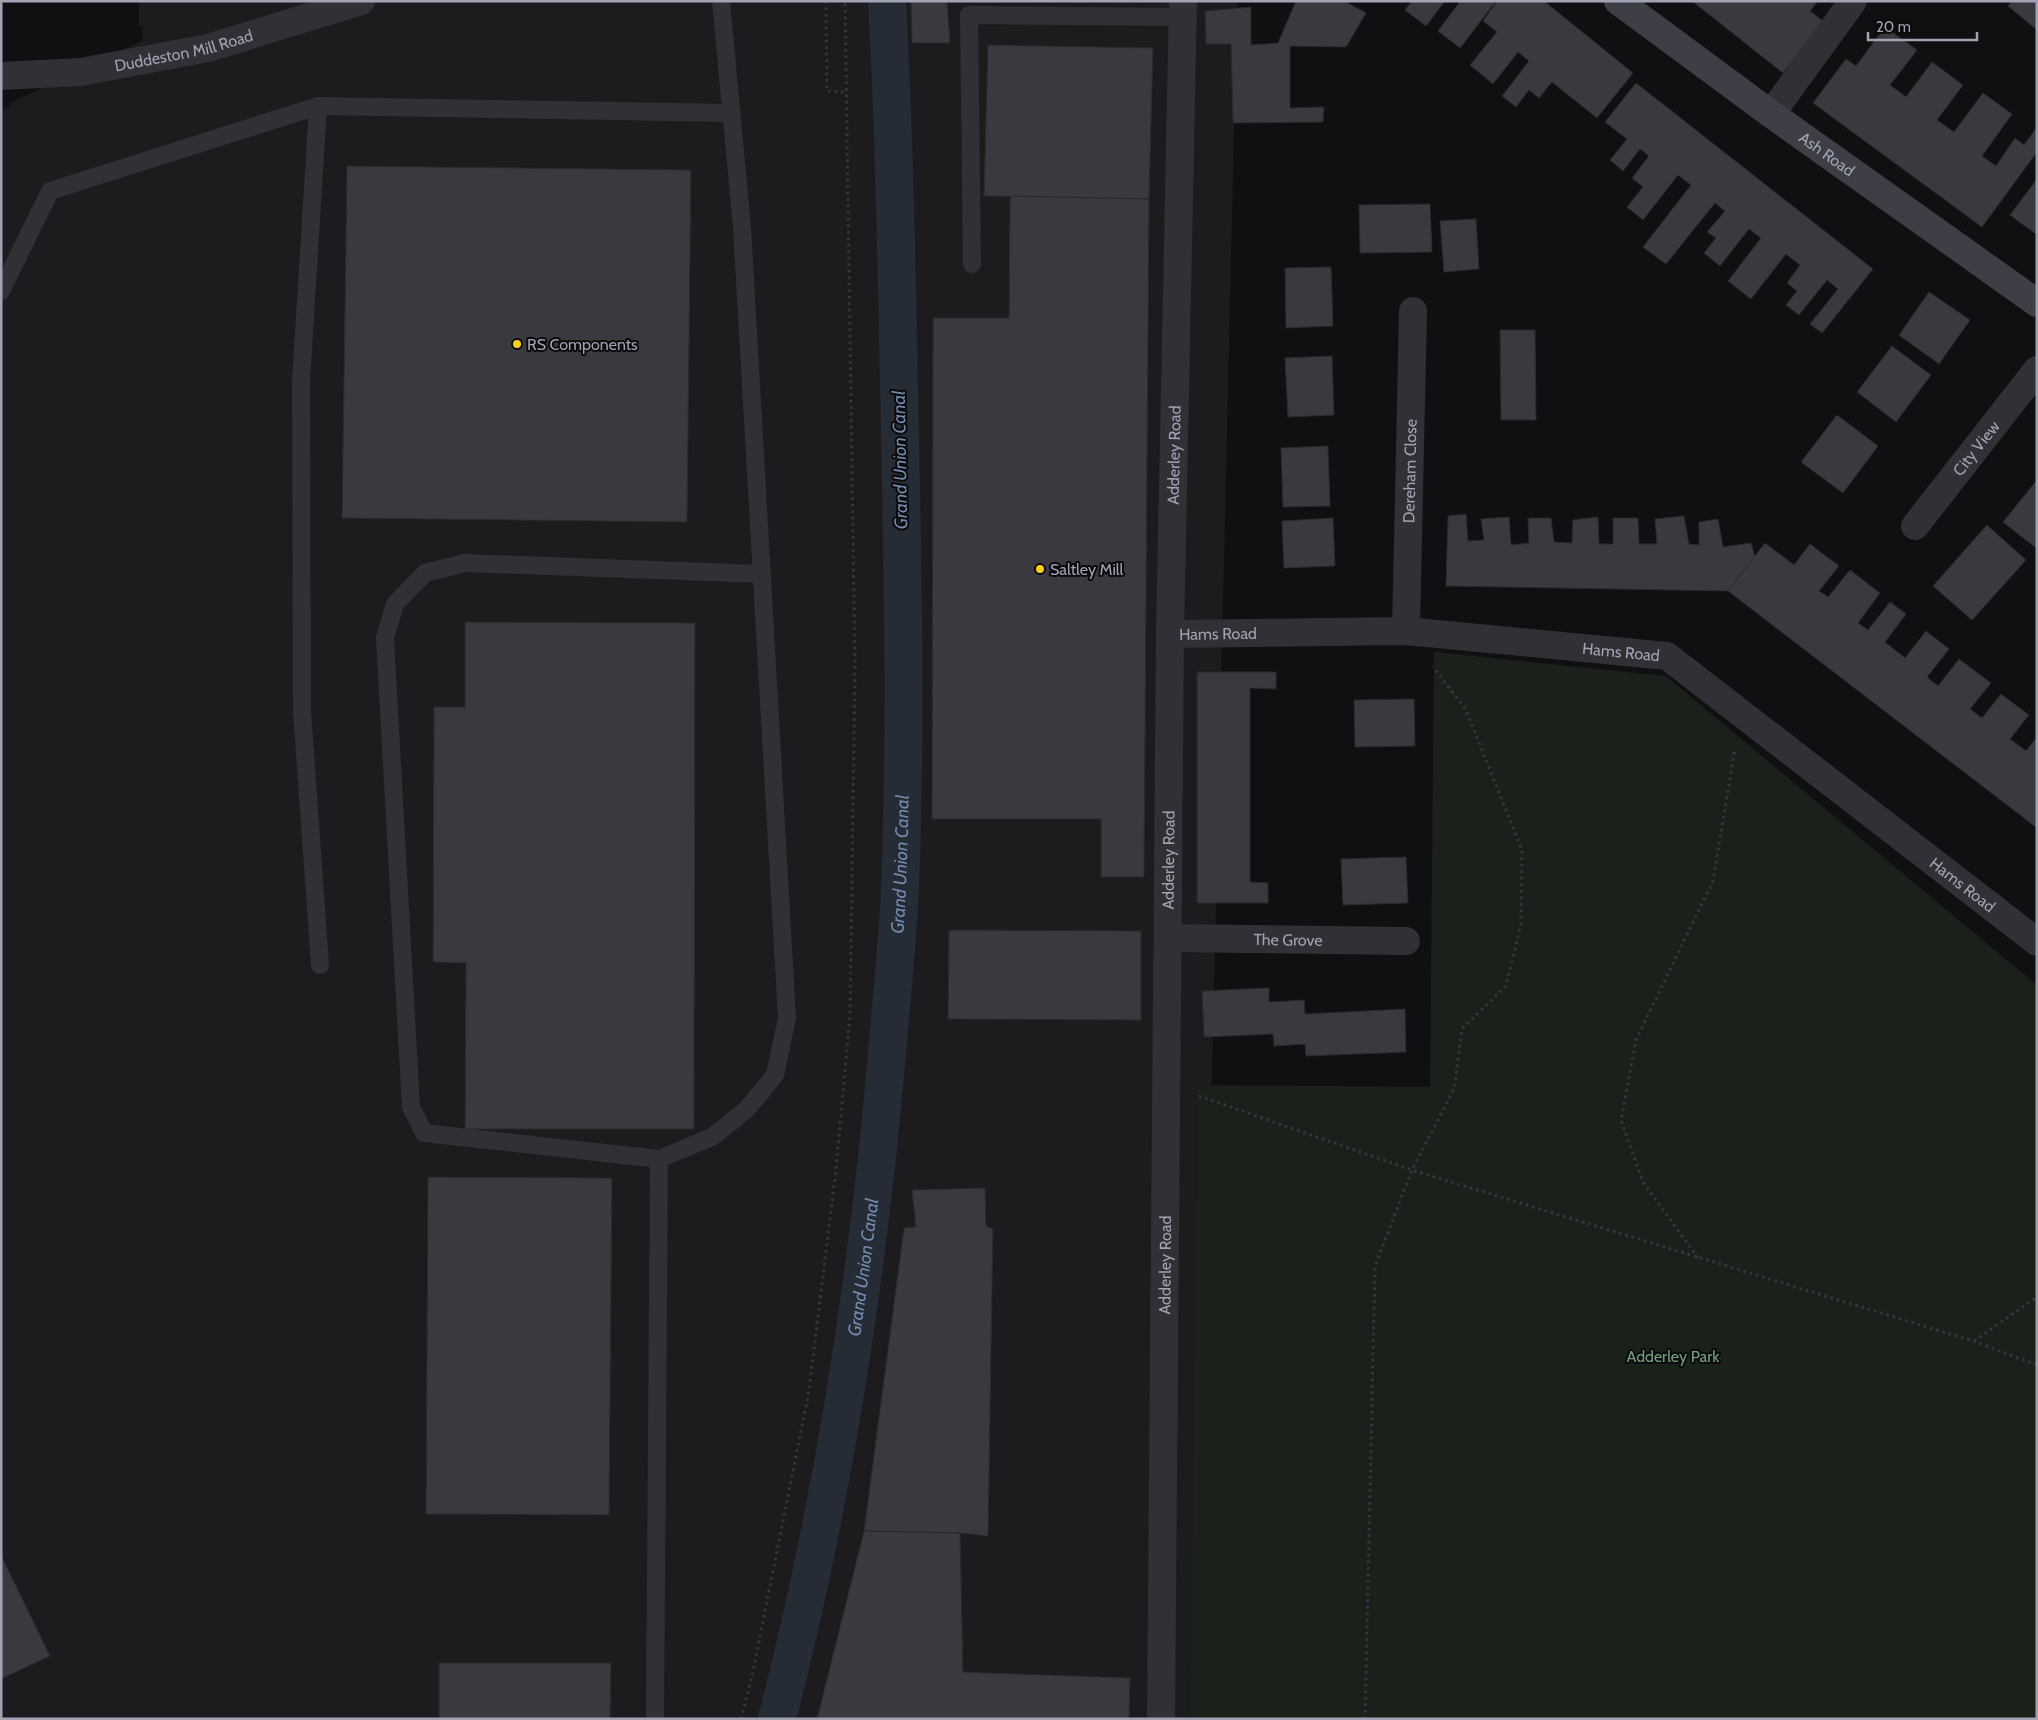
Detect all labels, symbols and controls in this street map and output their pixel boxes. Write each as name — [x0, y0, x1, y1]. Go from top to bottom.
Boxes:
scale bar — [1868, 10, 1977, 42]
text: 20 m — [1876, 18, 1911, 36]
street label: Duddeston Mill Road — [113, 26, 255, 75]
street label: Ash Road — [1795, 128, 1858, 180]
place label: RS Components — [527, 335, 638, 354]
marker: RS Components — [511, 338, 523, 350]
water label: Grand Union Canal — [888, 390, 912, 530]
street label: Adderley Road — [1164, 405, 1185, 505]
street label: City View — [1949, 417, 2004, 480]
street label: Dereham Close — [1399, 419, 1421, 523]
place label: Saltley Mill — [1050, 560, 1124, 579]
marker: Saltley Mill — [1034, 563, 1046, 575]
street label: Hams Road — [1179, 624, 1257, 644]
street label: Hams Road — [1581, 639, 1661, 665]
water label: Grand Union Canal — [886, 794, 914, 934]
street label: Adderley Road — [1159, 810, 1179, 910]
street label: Hams Road — [1926, 854, 1999, 916]
street label: The Grove — [1253, 930, 1323, 950]
water label: Grand Union Canal — [843, 1197, 883, 1338]
street label: Adderley Road — [1155, 1215, 1175, 1315]
park label: Adderley Park — [1626, 1347, 1720, 1366]

